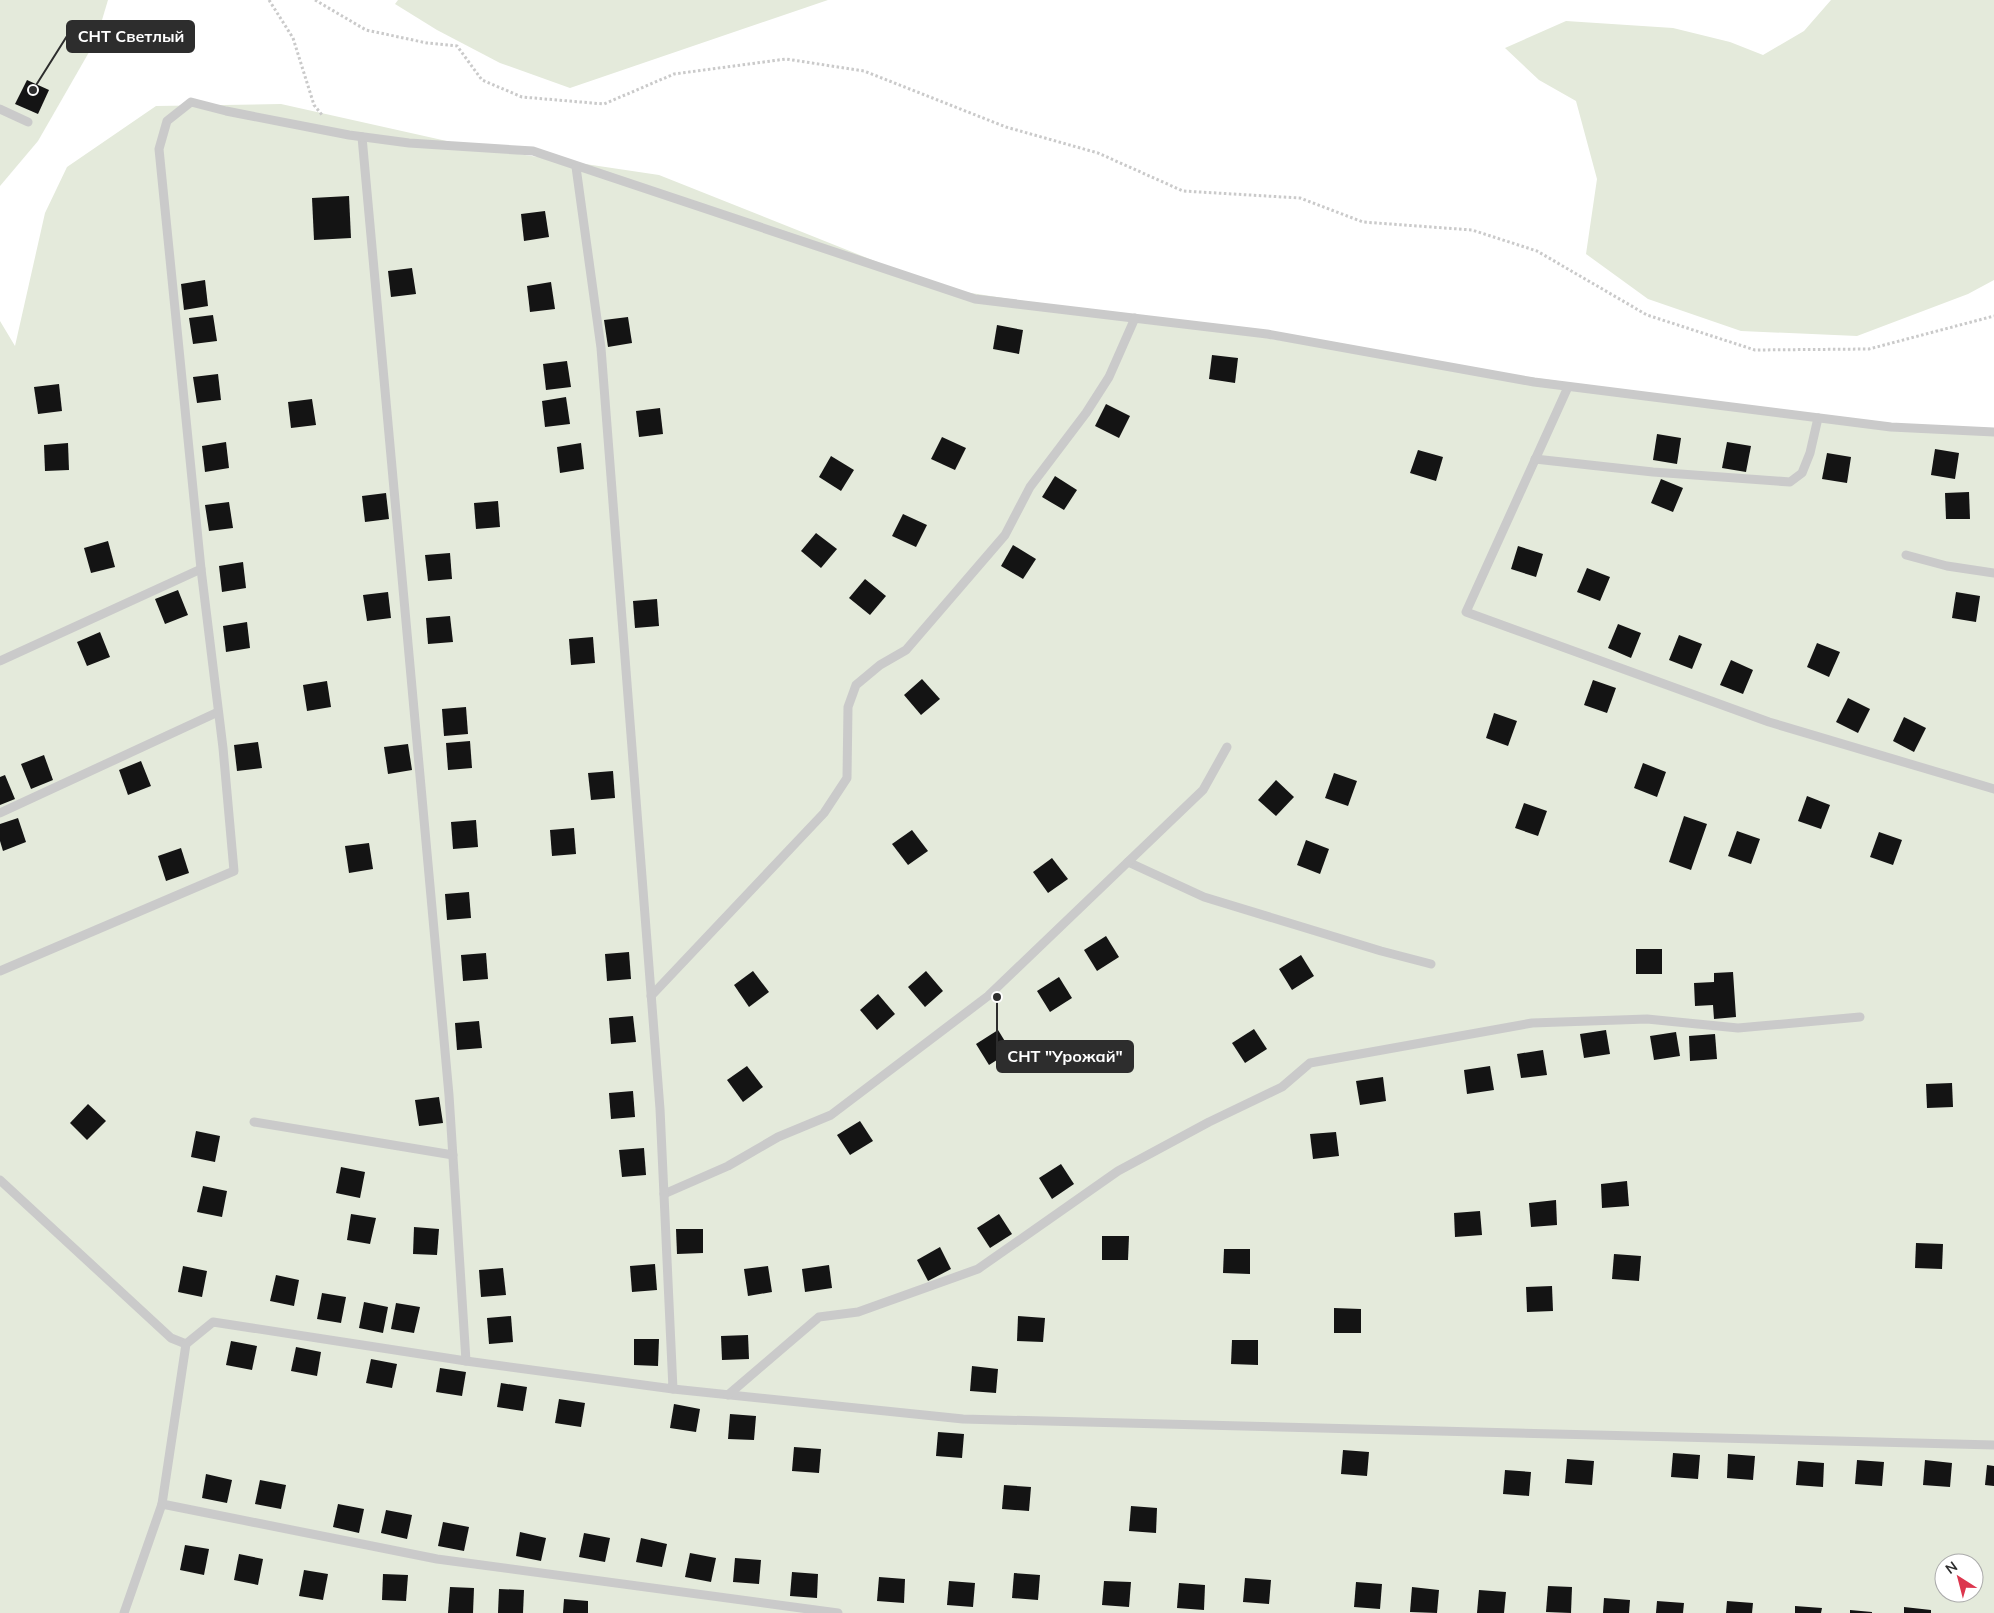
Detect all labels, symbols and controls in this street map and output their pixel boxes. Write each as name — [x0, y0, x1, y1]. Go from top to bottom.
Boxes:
callout: СНТ Светлый — [67, 21, 194, 52]
text: СНТ Светлый — [78, 26, 184, 46]
callout: СНТ "Урожай" — [997, 1041, 1133, 1072]
text: СНТ "Урожай" — [1007, 1046, 1123, 1066]
north arrow — [1934, 1553, 1984, 1603]
text: N — [1942, 1557, 1961, 1578]

